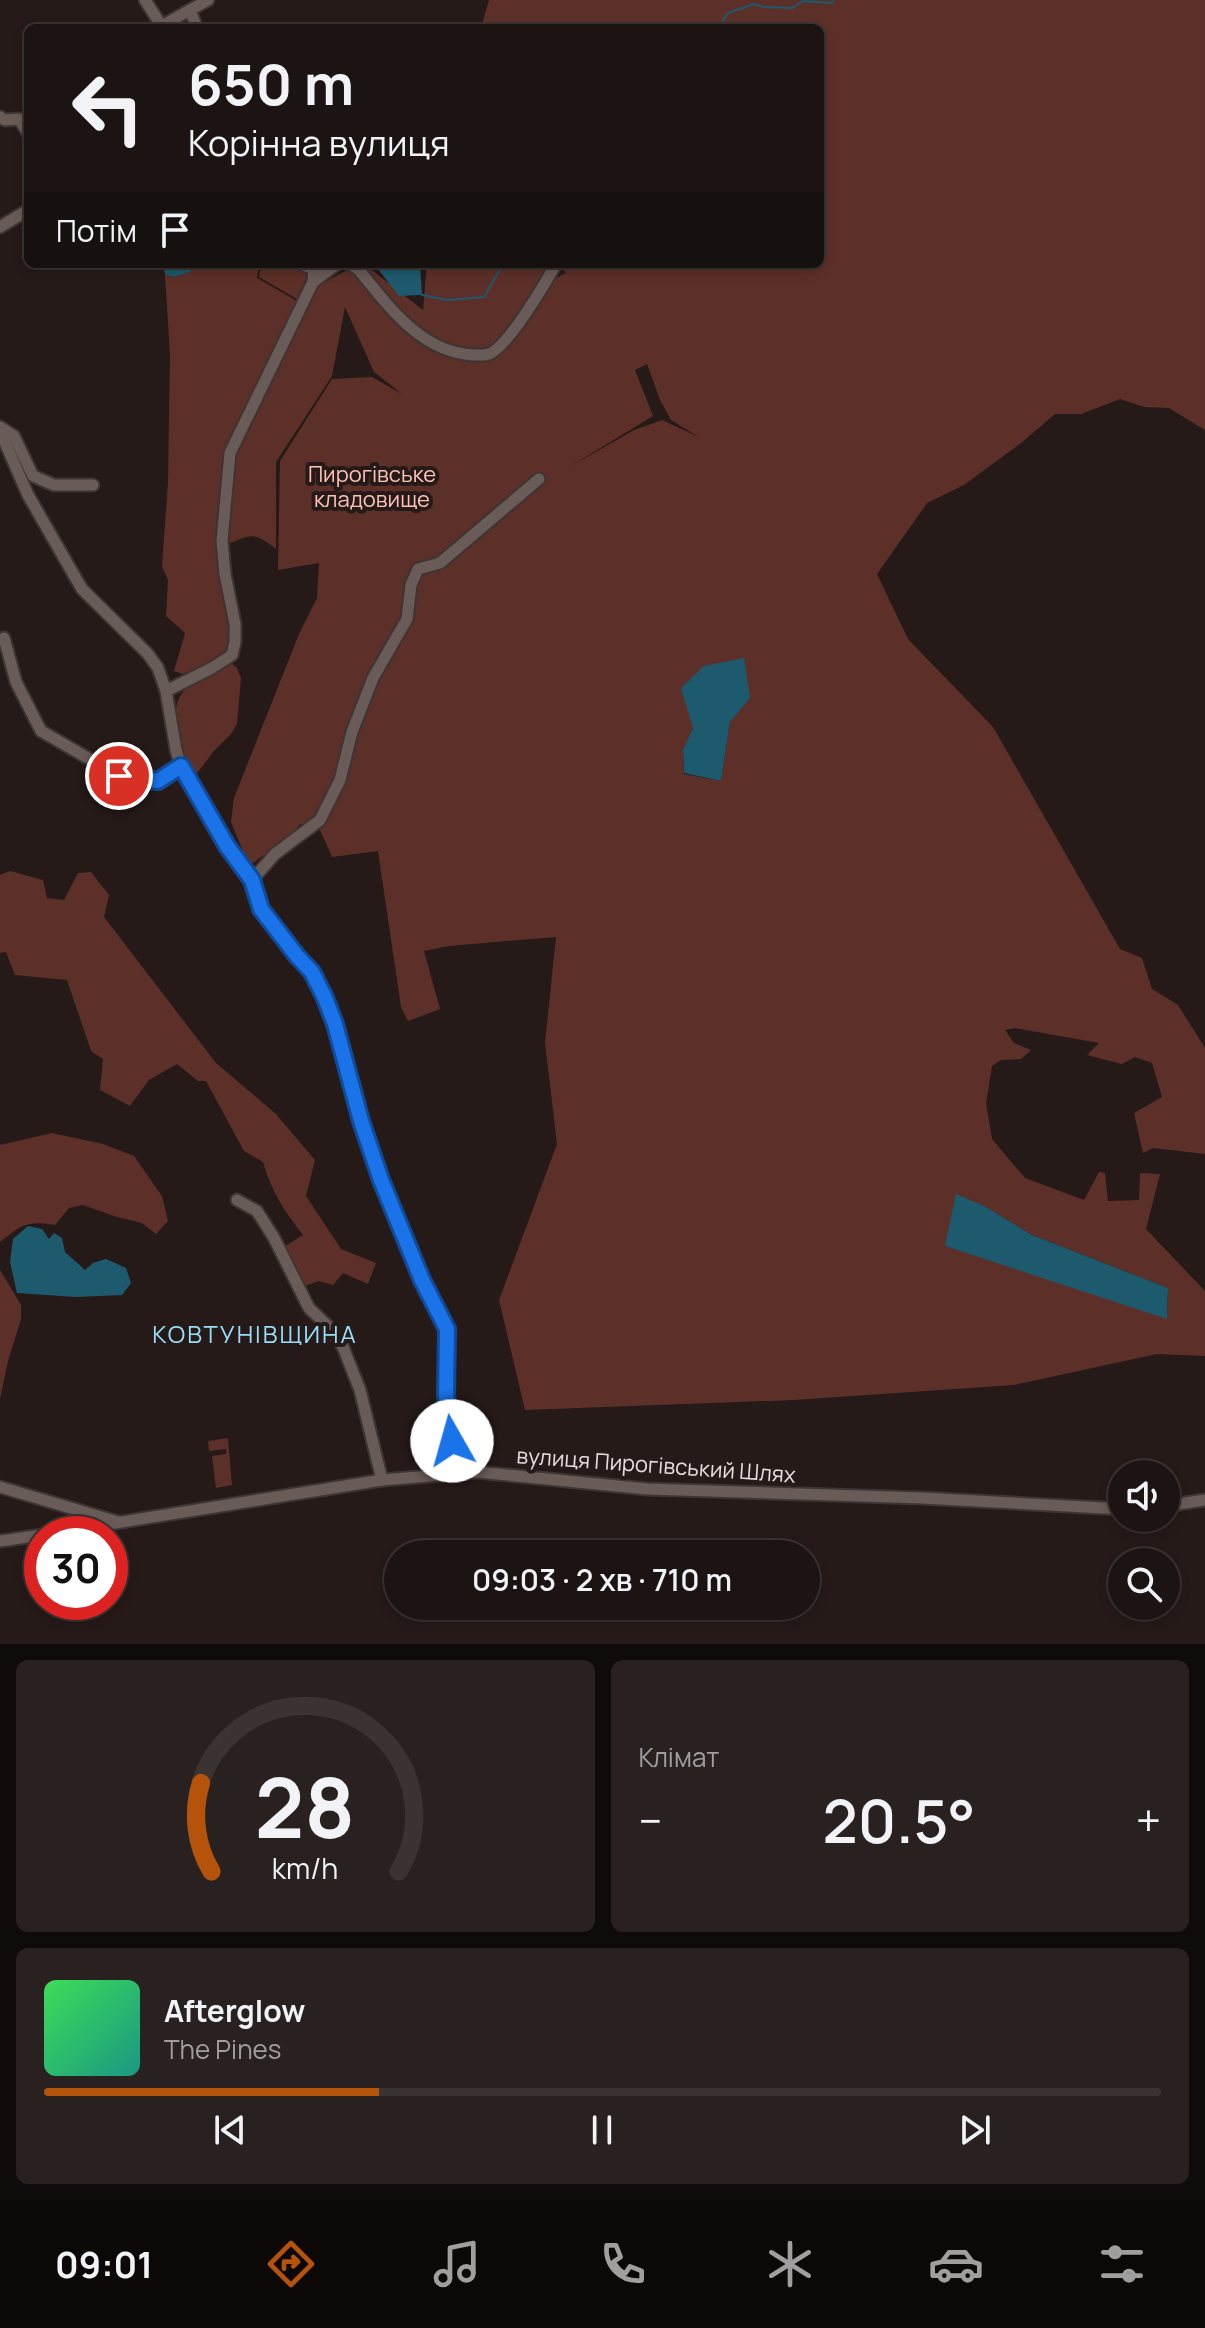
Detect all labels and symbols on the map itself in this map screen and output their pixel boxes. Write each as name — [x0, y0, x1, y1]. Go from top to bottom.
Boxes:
park label: Пирогівське кладовище — [308, 459, 436, 514]
pin — [85, 742, 153, 810]
district label: КОВТУНІВЩИНА — [152, 1317, 358, 1350]
position arrow — [410, 1399, 494, 1483]
street label: вулиця Пирогівський Шлях — [515, 1440, 797, 1490]
speed limit sign: 30 — [24, 1516, 128, 1620]

